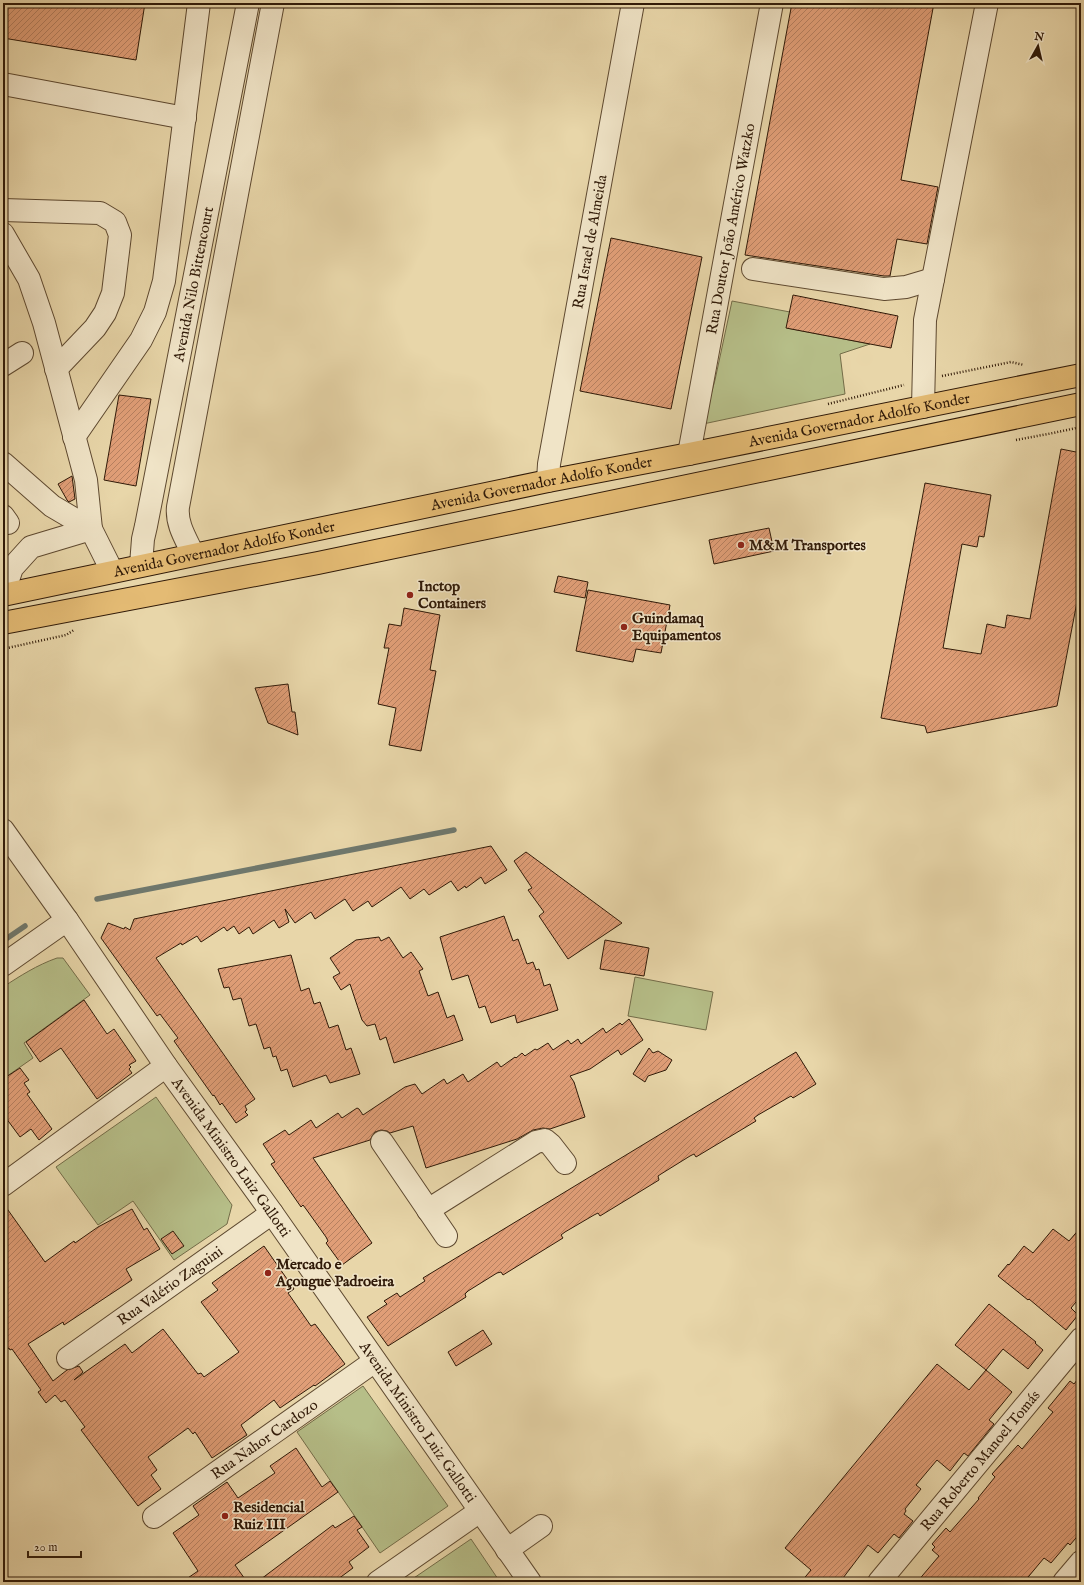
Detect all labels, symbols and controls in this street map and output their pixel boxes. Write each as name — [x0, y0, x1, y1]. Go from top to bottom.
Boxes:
north arrow — [1018, 26, 1058, 66]
text: N — [1033, 29, 1045, 45]
street label: Rua Doutor João Américo Watzko — [702, 122, 760, 336]
street label: Rua Israel de Almeida — [568, 173, 612, 310]
street label: Avenida Nilo Bittencourt — [169, 205, 218, 364]
street label: Avenida Governador Adolfo Konder — [746, 388, 972, 452]
street label: Avenida Governador Adolfo Konder — [428, 452, 654, 515]
street label: Avenida Governador Adolfo Konder — [111, 517, 337, 582]
place label: M&M Transportes — [749, 536, 867, 555]
marker: M&M Transportes — [736, 540, 746, 550]
place label: Inctop Containers — [418, 577, 487, 613]
marker: Inctop Containers — [405, 590, 415, 600]
place label: Guindamaq Equipamentos — [632, 609, 722, 645]
marker: Guindamaq Equipamentos — [619, 622, 629, 632]
street label: Avenida Ministro Luiz Gallotti — [167, 1073, 295, 1241]
street label: Rua Valério Zaguini — [114, 1242, 227, 1330]
place label: Mercado e Açougue Padroeira — [275, 1255, 395, 1291]
marker: Mercado e Açougue Padroeira — [263, 1268, 273, 1278]
street label: Avenida Ministro Luiz Gallotti — [354, 1337, 481, 1506]
street label: Rua Roberto Manoel Tomás — [916, 1387, 1044, 1535]
street label: Rua Nahor Cardozo — [207, 1395, 322, 1484]
place label: Residencial Ruiz III — [233, 1498, 305, 1534]
marker: Residencial Ruiz III — [220, 1511, 230, 1521]
scale bar — [28, 1533, 81, 1559]
text: 20 m — [34, 1540, 57, 1555]

